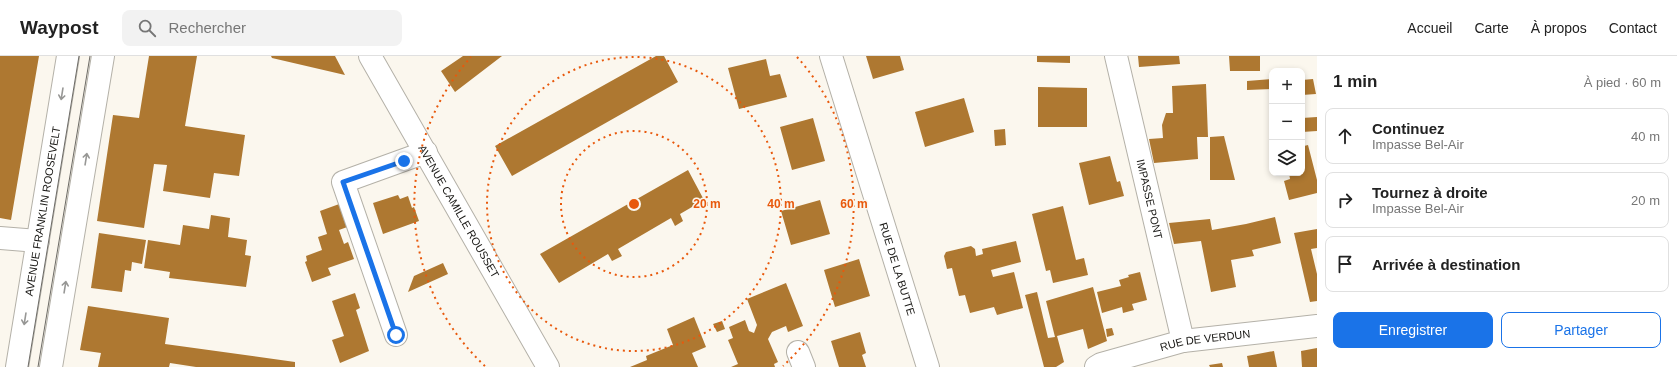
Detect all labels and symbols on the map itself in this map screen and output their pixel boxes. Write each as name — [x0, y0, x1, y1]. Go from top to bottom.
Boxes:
one-way arrow — [58, 88, 66, 101]
street label: AVENUE FRANKLIN ROOSEVELT — [23, 125, 62, 297]
street label: AVENUE CAMILLE ROUSSET — [416, 143, 502, 280]
route end — [395, 152, 413, 170]
one-way arrow — [82, 153, 90, 166]
street label: IMPASSE PONT — [1134, 158, 1165, 241]
centre of rings — [627, 197, 641, 211]
text: 20 m — [693, 197, 721, 211]
text: 40 m — [767, 197, 795, 211]
text: 60 m — [840, 197, 868, 211]
street label: RUE DE LA BUTTE — [877, 221, 918, 317]
one-way arrow — [61, 281, 69, 294]
one-way arrow — [21, 313, 29, 326]
route start — [387, 326, 405, 344]
street label: RUE DE VERDUN — [1159, 328, 1251, 353]

